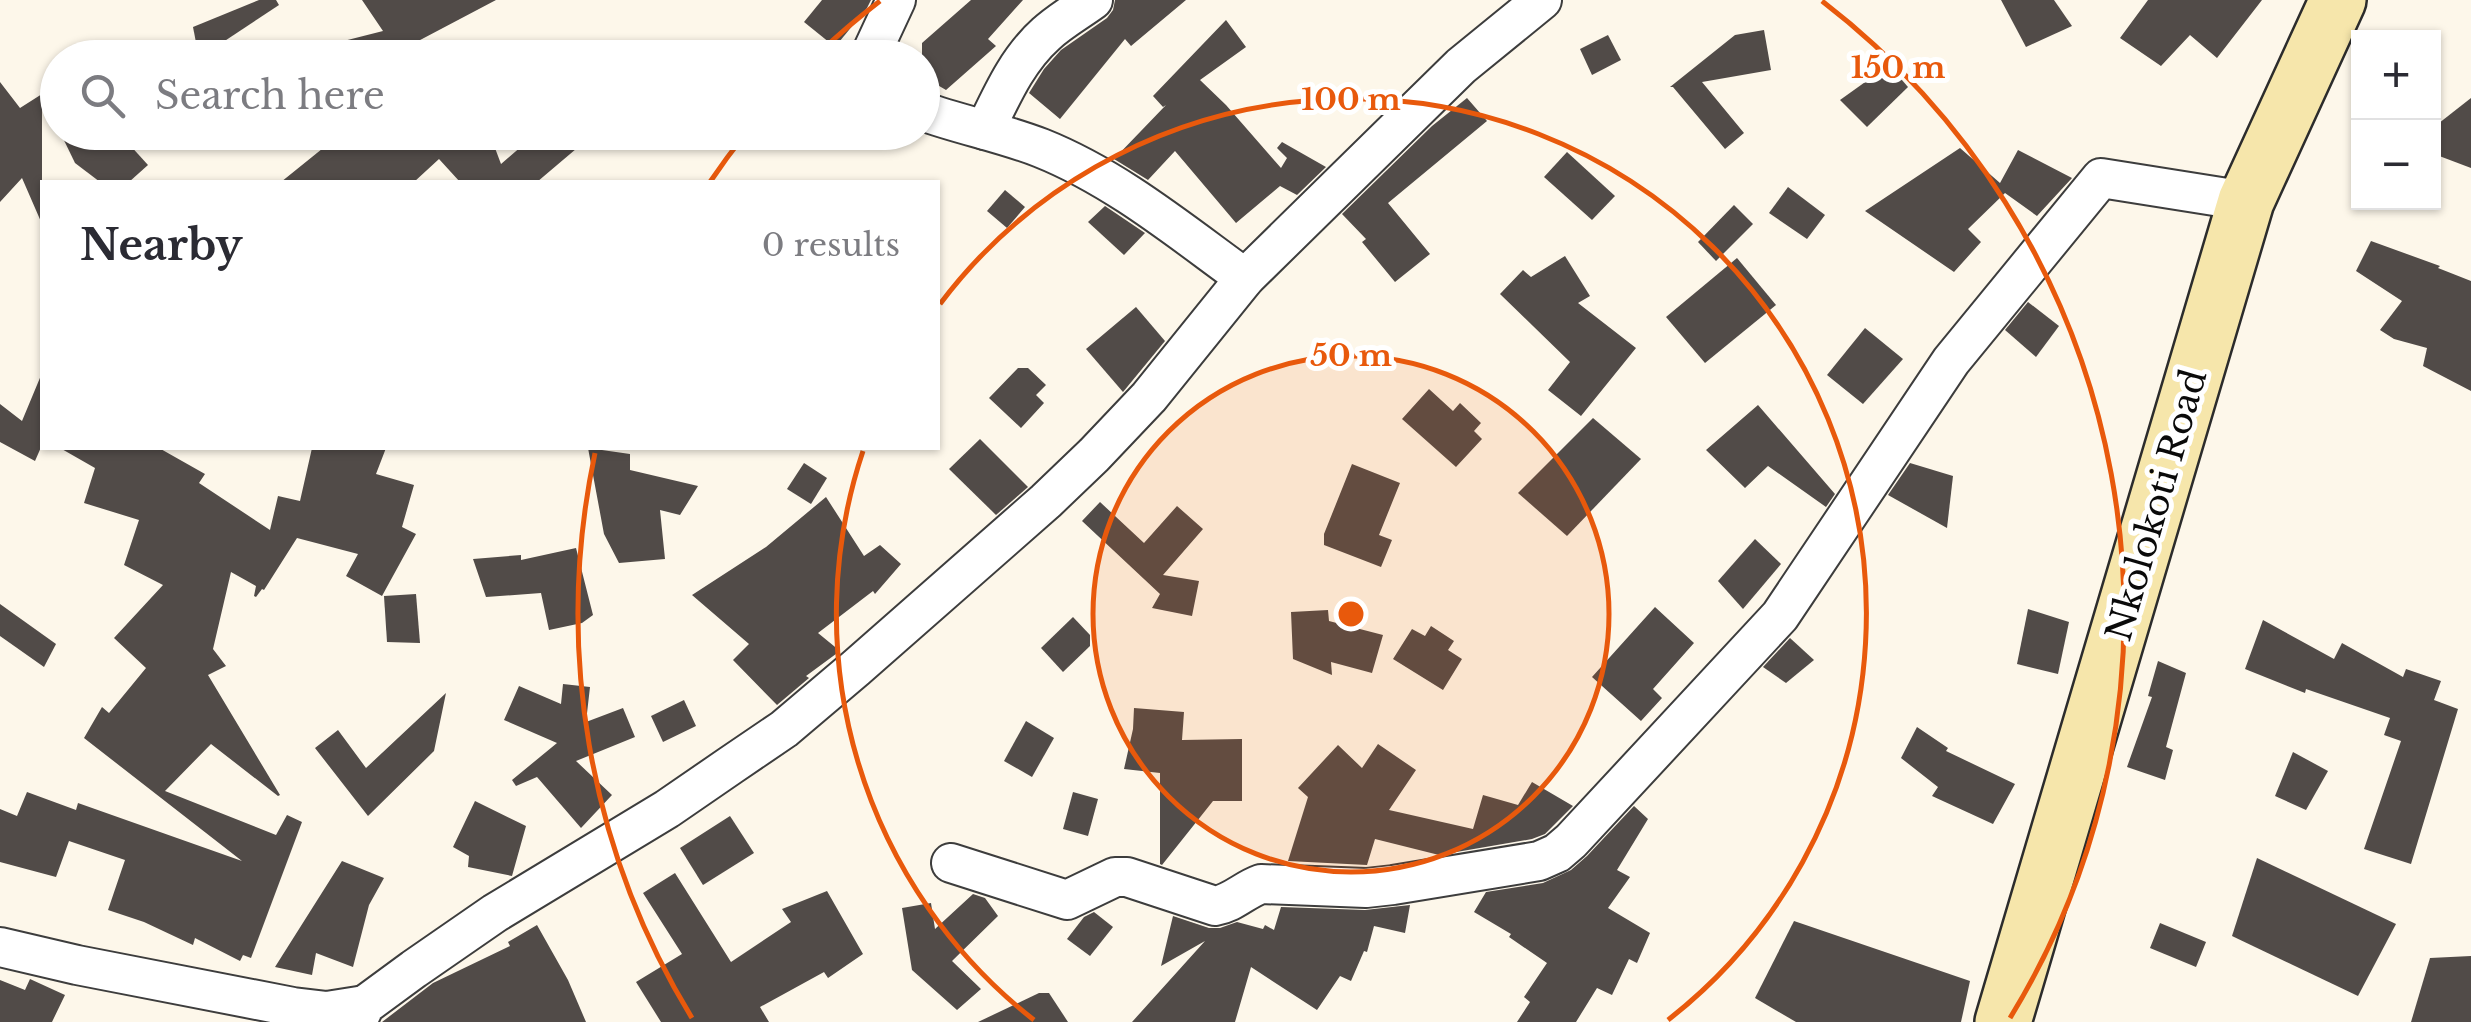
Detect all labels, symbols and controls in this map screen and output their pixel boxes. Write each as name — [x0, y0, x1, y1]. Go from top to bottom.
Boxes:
map controls — [2351, 30, 2441, 210]
button: + — [2351, 30, 2441, 120]
search box — [40, 40, 940, 150]
text: 150 m — [1851, 49, 1945, 86]
icon: search — [75, 68, 130, 123]
text: Search here — [155, 72, 385, 119]
text: 100 m — [1301, 81, 1401, 118]
button: − — [2351, 120, 2441, 210]
text: Nearby — [80, 219, 243, 271]
text: 0 results — [762, 225, 900, 265]
text: 50 m — [1310, 337, 1392, 374]
street label: Nkolokoti Road — [2097, 364, 2215, 646]
centre of rings — [1333, 596, 1369, 632]

